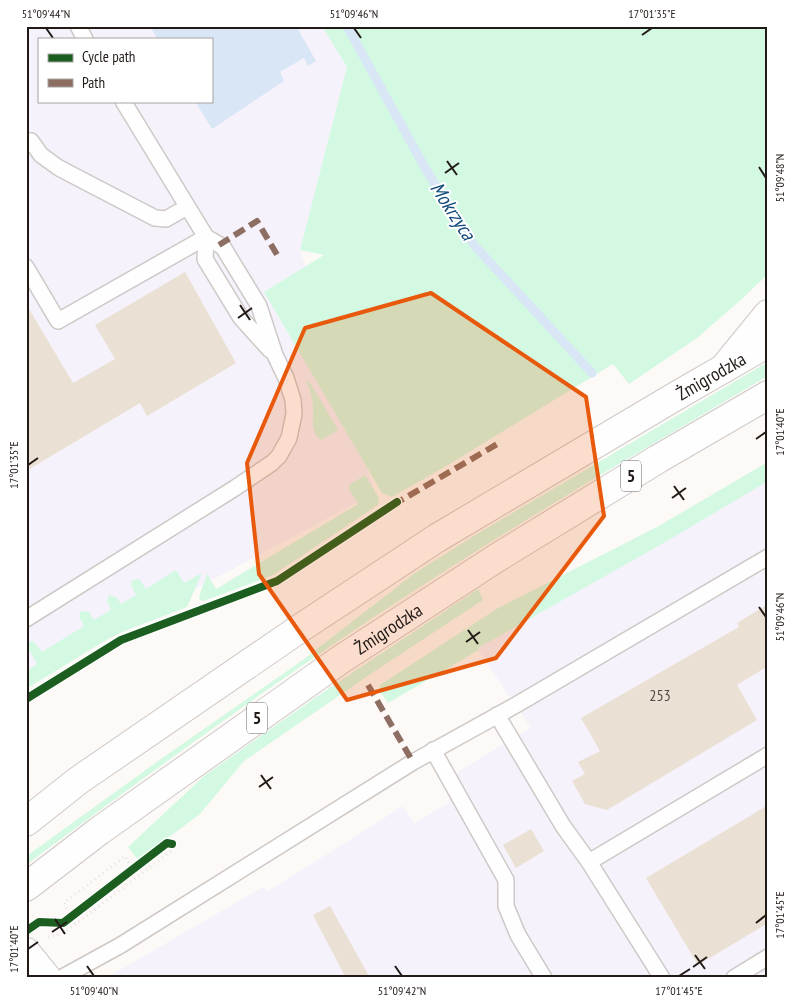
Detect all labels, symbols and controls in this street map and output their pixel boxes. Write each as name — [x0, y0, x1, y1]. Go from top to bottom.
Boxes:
text: 51°09'44"N — [22, 6, 70, 21]
text: 51°09'46"N — [330, 6, 378, 21]
text: 17°01'35"E — [628, 6, 676, 21]
legend — [38, 38, 212, 102]
text: Cycle path — [82, 47, 135, 66]
text: Path — [82, 73, 105, 92]
text: 51°09'48"N — [772, 154, 787, 202]
water label: Mokrzyca — [425, 177, 482, 246]
street label: Żmigrodzka — [672, 346, 750, 405]
text: 17°01'40"E — [772, 408, 787, 456]
text: 17°01'35"E — [6, 441, 21, 489]
road number: 5 — [621, 461, 641, 492]
text: 51°09'46"N — [772, 593, 787, 641]
street label: Żmigrodzka — [350, 598, 427, 659]
house number: 253 — [649, 685, 671, 705]
road number: 5 — [247, 702, 267, 734]
text: 17°01'45"E — [772, 891, 787, 939]
text: 17°01'40"E — [6, 925, 21, 973]
text: 51°09'40"N — [70, 983, 118, 998]
text: 51°09'42"N — [378, 983, 426, 998]
text: 17°01'45"E — [655, 983, 703, 998]

